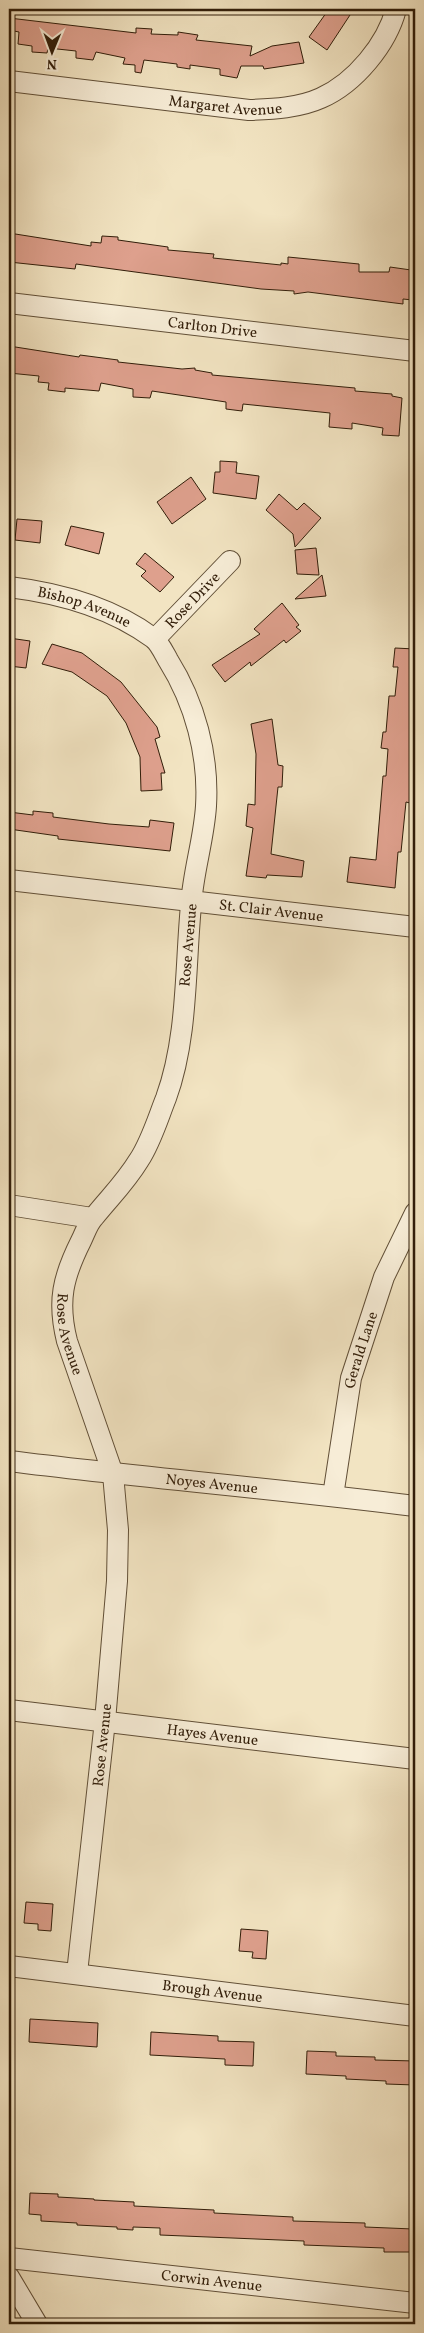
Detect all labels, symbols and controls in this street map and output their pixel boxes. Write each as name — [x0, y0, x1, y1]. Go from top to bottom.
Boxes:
north arrow — [28, 28, 78, 78]
text: N — [47, 54, 57, 73]
street label: Margaret Avenue — [168, 91, 283, 122]
street label: Carlton Drive — [167, 313, 258, 344]
street label: Rose Drive — [161, 568, 226, 634]
street label: Bishop Avenue — [35, 582, 134, 634]
street label: St. Clair Avenue — [218, 895, 324, 928]
street label: Rose Avenue — [175, 903, 204, 988]
street label: Rose Avenue — [50, 1292, 87, 1378]
street label: Gerald Lane — [341, 1309, 384, 1390]
street label: Noyes Avenue — [164, 1470, 259, 1500]
street label: Rose Avenue — [89, 1703, 118, 1788]
street label: Hayes Avenue — [165, 1720, 259, 1752]
street label: Brough Avenue — [161, 1976, 264, 2009]
street label: Corwin Avenue — [160, 2266, 263, 2298]

